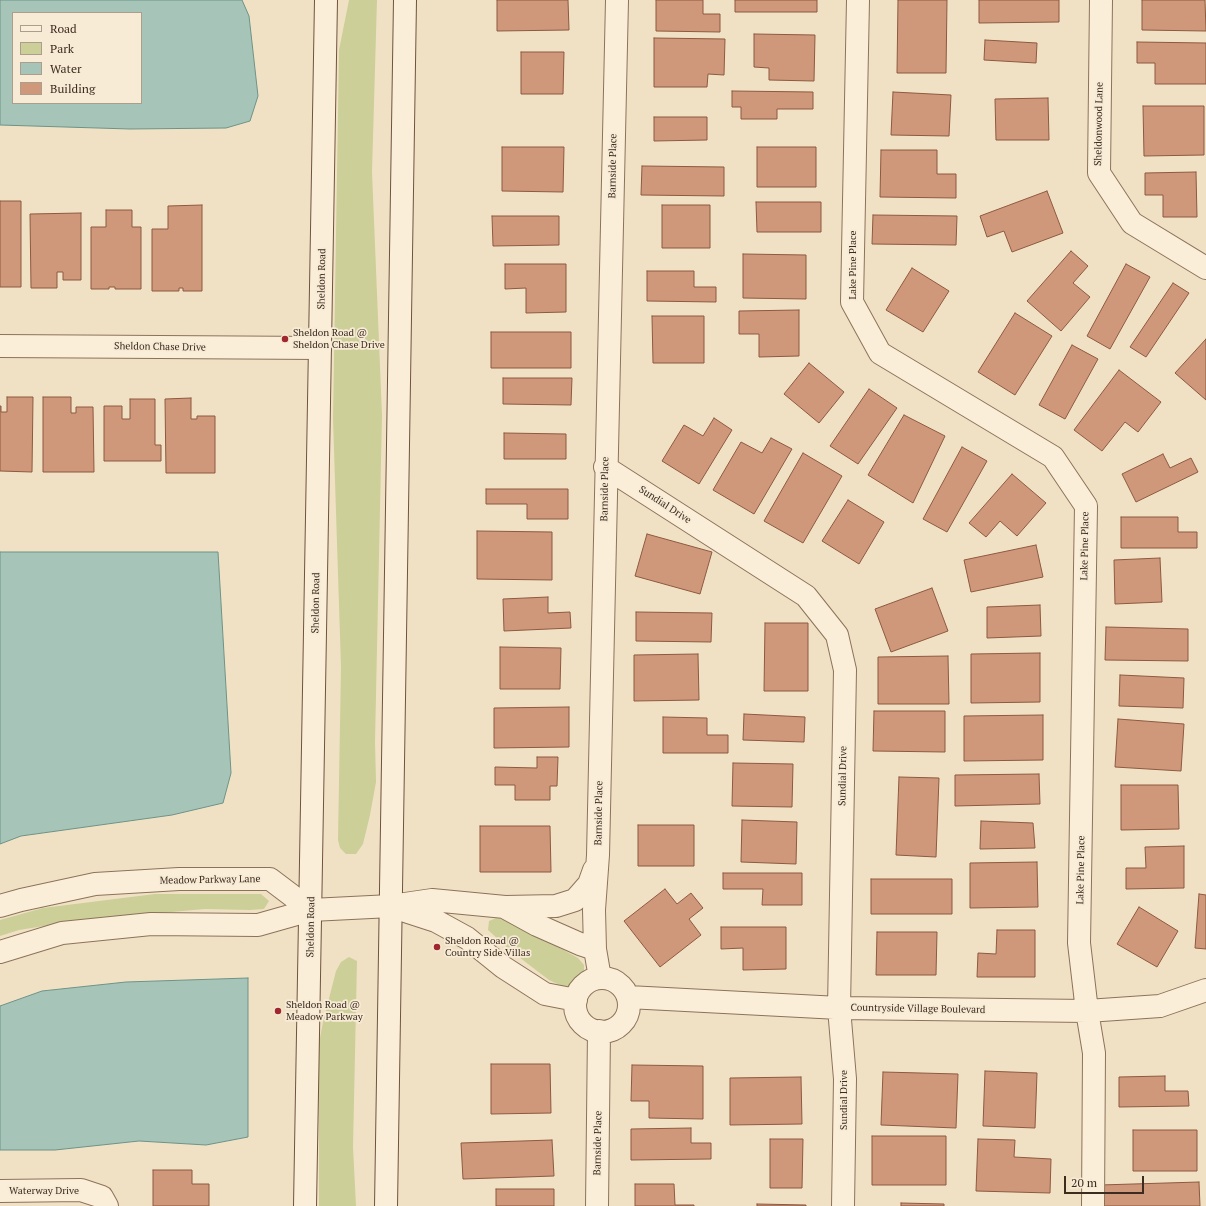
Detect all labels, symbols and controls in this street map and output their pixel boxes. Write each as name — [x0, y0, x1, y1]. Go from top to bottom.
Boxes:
legend — [12, 12, 142, 104]
text: Road — [50, 21, 77, 36]
text: Park — [50, 41, 74, 56]
text: Water — [50, 61, 82, 76]
text: Building — [50, 81, 95, 96]
street label: Sheldonwood Lane — [1092, 82, 1106, 166]
street label: Barnside Place — [606, 133, 620, 199]
street label: Lake Pine Place — [847, 231, 859, 299]
street label: Sheldon Road — [315, 248, 329, 310]
place label: Sheldon Road @ Sheldon Chase Drive — [293, 327, 385, 350]
marker: Sheldon Road @ Sheldon Chase Drive — [280, 334, 290, 344]
street label: Sheldon Chase Drive — [114, 340, 206, 354]
street label: Barnside Place — [598, 456, 612, 522]
street label: Sundial Drive — [637, 484, 693, 526]
street label: Lake Pine Place — [1078, 511, 1092, 581]
street label: Sheldon Road — [309, 572, 323, 634]
street label: Sundial Drive — [836, 746, 850, 806]
street label: Barnside Place — [592, 780, 606, 846]
street label: Lake Pine Place — [1074, 835, 1088, 905]
street label: Meadow Parkway Lane — [160, 873, 260, 887]
street label: Sheldon Road — [304, 896, 318, 958]
place label: Sheldon Road @ Country Side Villas — [445, 935, 530, 958]
marker: Sheldon Road @ Country Side Villas — [432, 942, 442, 952]
place label: Sheldon Road @ Meadow Parkway — [286, 999, 363, 1022]
street label: Countryside Village Boulevard — [850, 1002, 986, 1016]
marker: Sheldon Road @ Meadow Parkway — [273, 1006, 283, 1016]
street label: Sundial Drive — [838, 1070, 850, 1130]
street label: Barnside Place — [591, 1110, 605, 1176]
scale bar — [1066, 1168, 1146, 1194]
text: 20 m — [1071, 1175, 1097, 1190]
street label: Waterway Drive — [9, 1185, 79, 1197]

